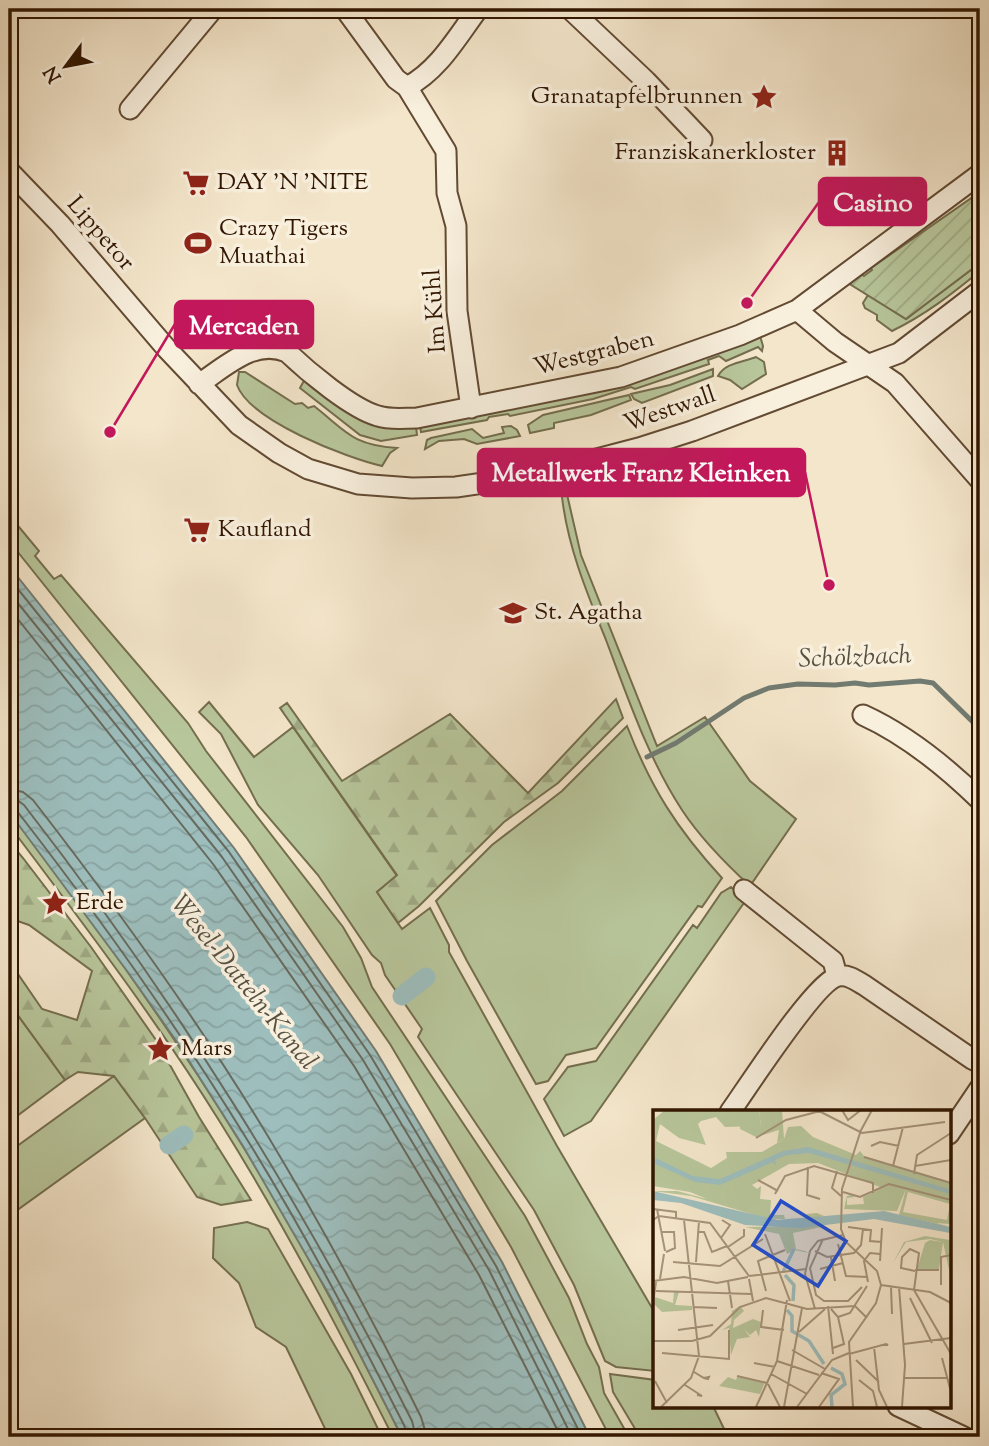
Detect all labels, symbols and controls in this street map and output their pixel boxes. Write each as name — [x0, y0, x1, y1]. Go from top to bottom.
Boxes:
north arrow — [32, 32, 102, 102]
text: N — [38, 60, 69, 87]
place label: Granatapfelbrunnen — [531, 80, 743, 114]
place icon: Granatapfelbrunnen — [749, 82, 779, 112]
place label: Franziskanerkloster — [615, 136, 816, 170]
building icon: Franziskanerkloster — [822, 138, 852, 168]
place label: DAY 'N 'NITE — [217, 166, 369, 200]
supermarket icon: DAY 'N 'NITE — [181, 168, 211, 198]
callout: Casino — [819, 178, 926, 225]
text: Casino — [833, 186, 913, 223]
street label: Lippetor — [58, 189, 142, 279]
place label: Crazy Tigers Muathai — [219, 212, 348, 274]
sports icon: Crazy Tigers Muathai — [183, 228, 213, 258]
street label: Im Kühl — [416, 268, 456, 354]
callout: Mercaden — [175, 301, 313, 348]
text: Mercaden — [189, 309, 300, 346]
street label: Westgraben — [530, 323, 658, 385]
street label: Westwall — [619, 378, 721, 442]
callout: Metallwerk Franz Kleinken — [478, 449, 805, 496]
text: Metallwerk Franz Kleinken — [491, 456, 791, 493]
place label: Kaufland — [218, 513, 312, 547]
supermarket icon: Kaufland — [182, 515, 212, 545]
place label: St. Agatha — [534, 596, 643, 630]
school or university icon: St. Agatha — [498, 598, 528, 628]
water label: Schölzbach — [798, 638, 912, 678]
place label: Erde — [76, 886, 124, 920]
water label: Wesel-Datteln-Kanal — [161, 887, 326, 1079]
place icon: Erde — [40, 888, 70, 918]
place label: Mars — [181, 1032, 232, 1066]
place icon: Mars — [145, 1034, 175, 1064]
inset map — [653, 1110, 950, 1408]

